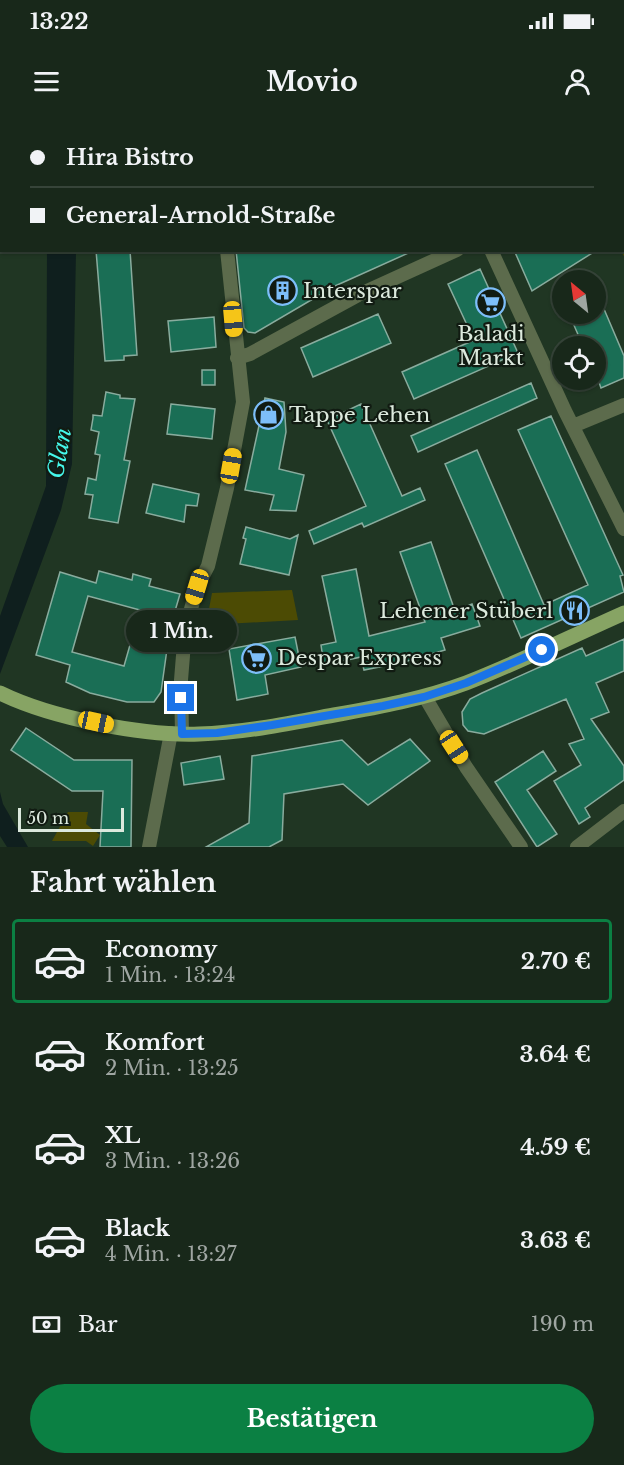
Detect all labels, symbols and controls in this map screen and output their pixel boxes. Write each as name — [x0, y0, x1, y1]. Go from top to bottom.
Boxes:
text: 13:22 — [30, 8, 89, 35]
icon: menu — [30, 65, 63, 98]
text: Movio — [266, 65, 358, 98]
icon: person — [561, 65, 594, 98]
text: Hira Bistro — [66, 144, 194, 171]
text: General-Arnold-Straße — [66, 202, 335, 229]
north arrow — [552, 270, 606, 324]
map controls — [552, 270, 606, 390]
building icon: Interspar — [266, 275, 298, 307]
place label: Interspar — [303, 278, 402, 304]
supermarket icon: Baladi Markt — [475, 287, 507, 319]
car — [222, 300, 244, 338]
place label: Baladi Markt — [457, 321, 525, 371]
button: locate — [552, 336, 606, 390]
shop icon: Tappe Lehen — [252, 399, 284, 431]
place label: Tappe Lehen — [289, 402, 430, 428]
water label: Glan — [42, 425, 77, 481]
car — [219, 447, 243, 485]
car — [183, 567, 211, 607]
restaurant icon: Lehener Stüberl — [558, 595, 590, 627]
place label: Lehener Stüberl — [379, 598, 553, 624]
callout: 1 Min. — [126, 611, 237, 653]
text: 1 Min. — [150, 619, 213, 643]
route start — [528, 636, 555, 663]
supermarket icon: Despar Express — [240, 642, 272, 674]
place label: Despar Express — [277, 645, 442, 671]
route end — [167, 684, 194, 711]
car — [77, 709, 115, 735]
car — [437, 727, 471, 767]
scale bar — [18, 805, 124, 832]
text: 50 m — [27, 808, 69, 828]
text: Fahrt wählen — [30, 866, 216, 899]
icon: car — [33, 934, 87, 988]
text: Economy — [105, 936, 217, 963]
text: 2.70 € — [521, 948, 591, 975]
text: 1 Min. · 13:24 — [105, 963, 236, 987]
icon: car — [33, 1027, 87, 1081]
text: Komfort — [105, 1029, 205, 1056]
text: 3.64 € — [519, 1041, 591, 1068]
text: 2 Min. · 13:25 — [105, 1056, 239, 1080]
icon: car — [33, 1120, 87, 1174]
text: XL — [105, 1122, 140, 1149]
text: 4.59 € — [520, 1134, 591, 1161]
text: 3 Min. · 13:26 — [105, 1149, 240, 1173]
icon: car — [33, 1213, 87, 1267]
text: Black — [105, 1215, 170, 1242]
text: 3.63 € — [520, 1227, 591, 1254]
text: 4 Min. · 13:27 — [105, 1242, 237, 1266]
icon: cash — [30, 1308, 63, 1341]
text: Bar — [78, 1311, 118, 1338]
text: 190 m — [531, 1312, 594, 1336]
button: Bestätigen — [30, 1384, 594, 1453]

